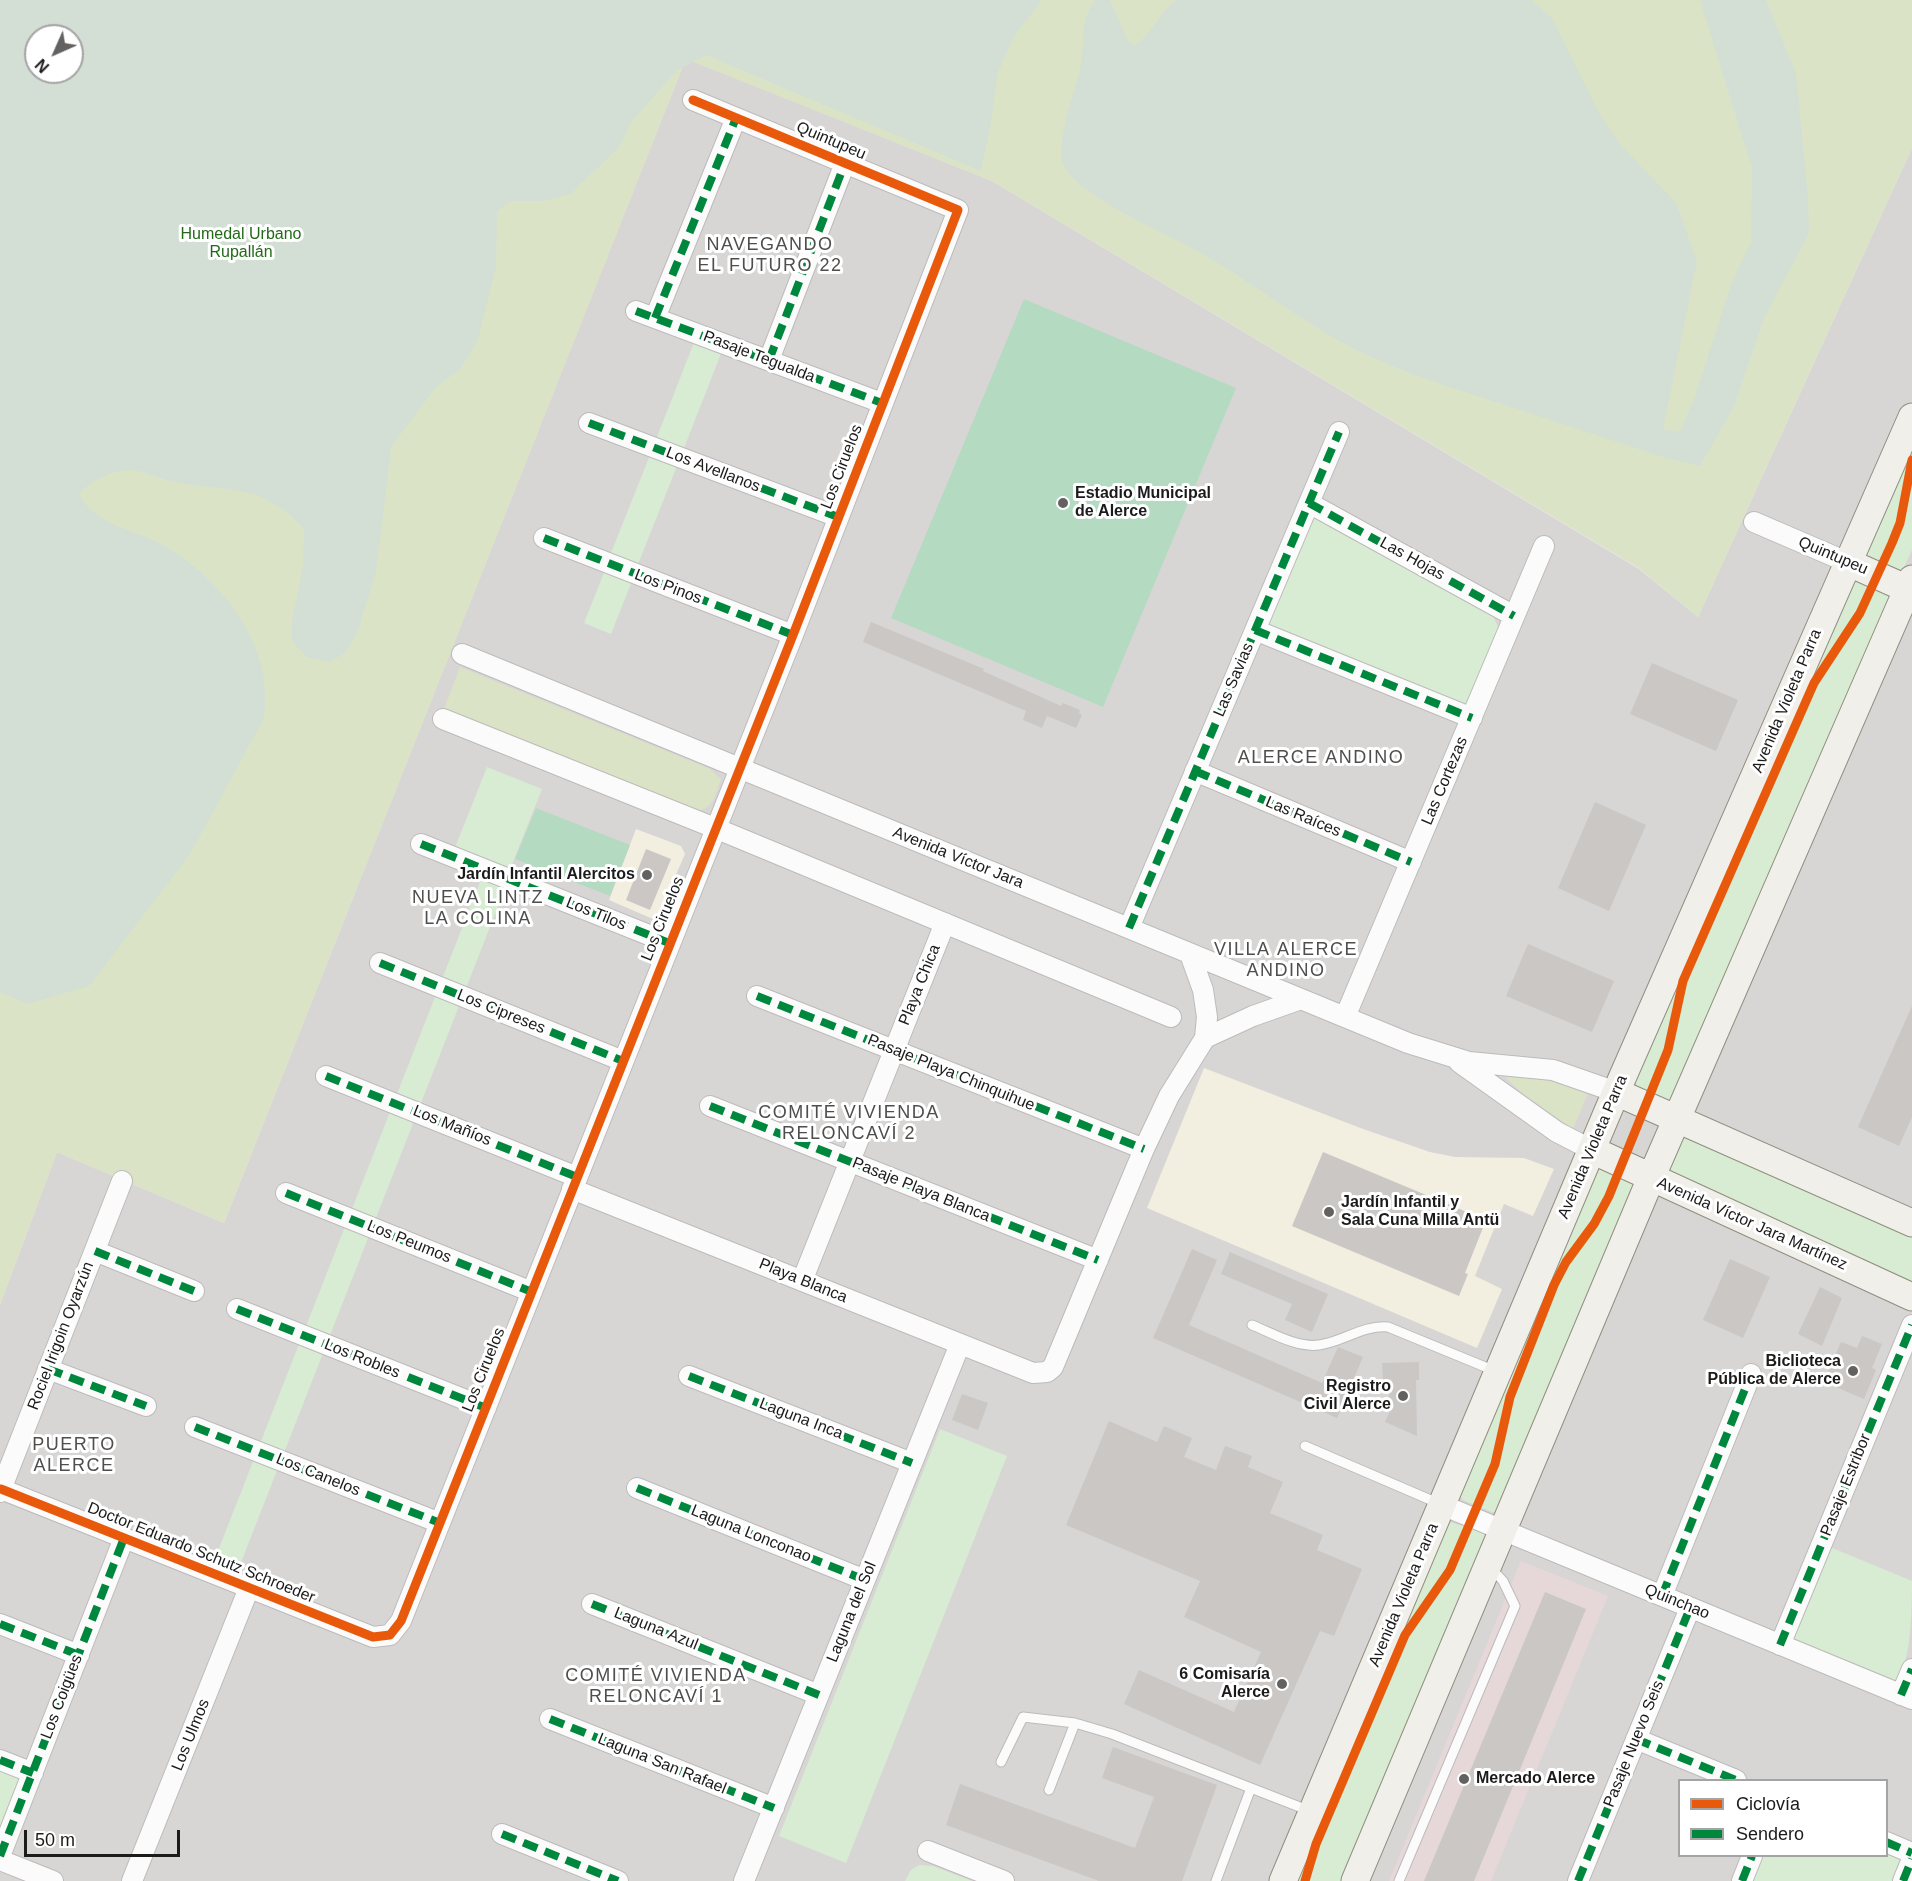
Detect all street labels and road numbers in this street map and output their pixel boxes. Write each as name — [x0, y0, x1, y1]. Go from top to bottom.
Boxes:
street label: Quintupeu — [793, 118, 869, 164]
street label: Pasaje Tegualda — [700, 327, 818, 387]
street label: Los Ciruelos — [817, 422, 867, 512]
street label: Los Avellanos — [663, 443, 763, 497]
street label: Las Hojas — [1376, 533, 1448, 585]
street label: Quintupeu — [1795, 533, 1871, 579]
street label: Los Pinos — [632, 565, 704, 609]
street label: Avenida Violeta Parra — [1748, 626, 1826, 776]
street label: Las Savias — [1210, 640, 1258, 720]
street label: Las Cortezas — [1418, 734, 1472, 828]
street label: Las Raíces — [1262, 793, 1344, 841]
street label: Avenida Víctor Jara — [890, 823, 1026, 893]
street label: Los Ciruelos — [637, 874, 689, 964]
street label: Los Tilos — [563, 893, 629, 935]
street label: Playa Chica — [895, 942, 945, 1028]
street label: Los Cipreses — [454, 986, 548, 1038]
street label: Pasaje Playa Chinquihue — [865, 1031, 1037, 1115]
street label: Avenida Violeta Parra — [1554, 1072, 1632, 1222]
street label: Los Mañíos — [410, 1102, 494, 1150]
street label: Pasaje Playa Blanca — [849, 1154, 993, 1226]
street label: Avenida Víctor Jara Martínez — [1654, 1173, 1850, 1275]
street label: Los Peumos — [364, 1216, 454, 1268]
street label: Playa Blanca — [756, 1255, 850, 1307]
street label: Rociel Irigoin Oyarzún — [24, 1259, 98, 1413]
street label: Los Ciruelos — [458, 1325, 510, 1415]
street label: Los Robles — [321, 1335, 403, 1383]
street label: Laguna Inca — [756, 1394, 846, 1444]
street label: Pasaje Estribor — [1817, 1431, 1875, 1539]
street label: Los Canelos — [273, 1449, 363, 1501]
street label: Doctor Eduardo Schutz Schroeder — [84, 1498, 318, 1608]
street label: Laguna Lonconao — [688, 1501, 814, 1567]
street label: Avenida Violeta Parra — [1365, 1520, 1443, 1670]
street label: Laguna del Sol — [823, 1559, 881, 1665]
street label: Quinchao — [1642, 1580, 1712, 1624]
street label: Laguna Azul — [611, 1603, 701, 1655]
street label: Los Coigües — [37, 1652, 87, 1742]
street label: Pasaje Nuevo Seis — [1600, 1678, 1668, 1810]
street label: Los Ulmos — [168, 1696, 214, 1774]
street label: Laguna San Rafael — [595, 1729, 729, 1799]

